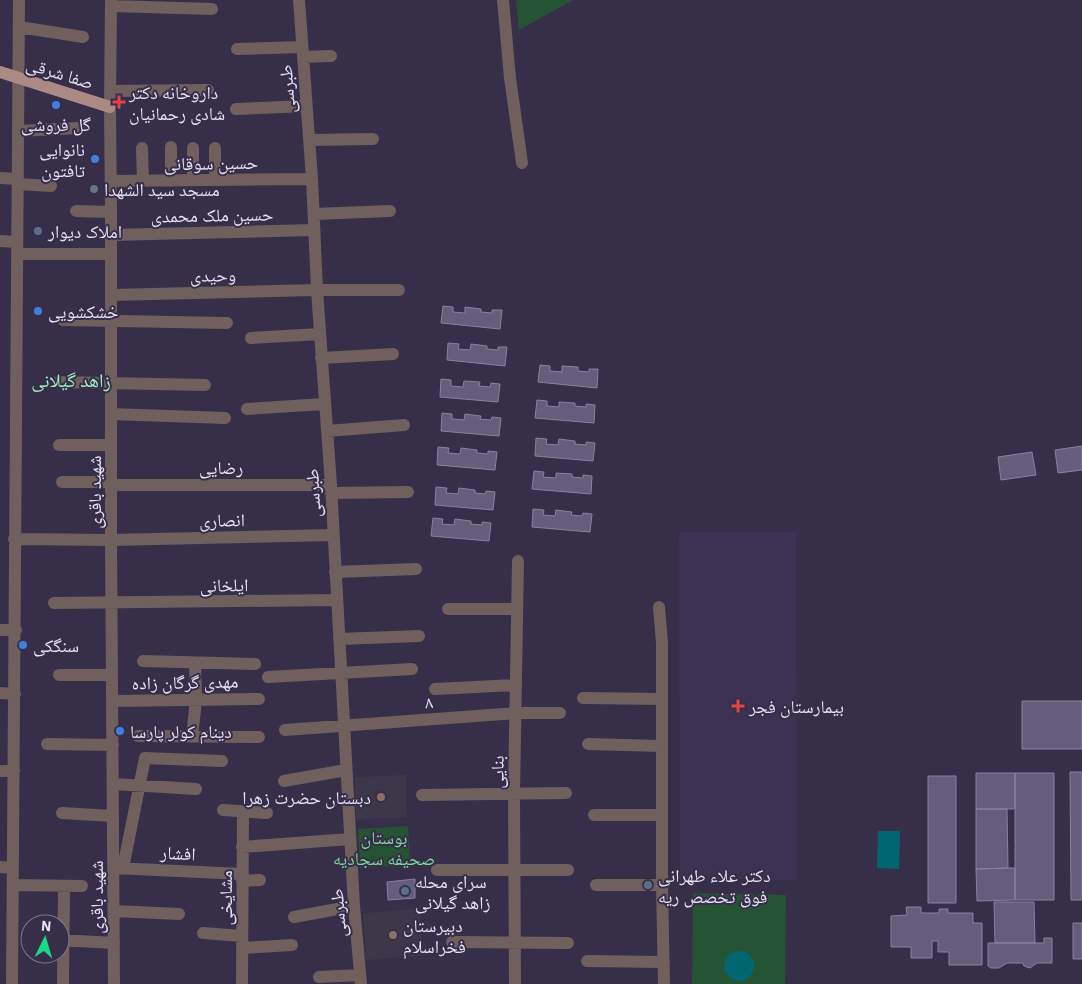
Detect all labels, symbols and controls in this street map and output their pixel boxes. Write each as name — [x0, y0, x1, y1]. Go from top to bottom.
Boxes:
street label: صفا شرقی — [24, 52, 96, 94]
street label: طبرسی — [274, 64, 300, 114]
place label: داروخانه دکتر شادی رحمانیان — [128, 81, 225, 125]
marker: داروخانه دکتر شادی رحمانیان — [113, 96, 125, 108]
marker: گل فروشی — [50, 99, 62, 111]
place label: گل فروشی — [21, 113, 91, 136]
place label: نانوایی تافتون — [39, 138, 85, 182]
street label: حسین سوقانی — [164, 151, 258, 175]
marker: نانوایی تافتون — [89, 153, 101, 165]
place label: مسجد سید الشهدا — [104, 178, 220, 201]
marker: مسجد سید الشهدا — [88, 183, 100, 195]
street label: حسین ملک محمدی — [150, 202, 274, 228]
place label: املاک دیوار — [47, 220, 122, 243]
marker: املاک دیوار — [32, 225, 44, 237]
street label: وحیدی — [190, 263, 236, 287]
place label: خشکشویی — [48, 300, 119, 323]
marker: خشکشویی — [32, 305, 44, 317]
district label: زاهد گیلانی — [31, 368, 111, 392]
street label: شهید باقری — [83, 455, 106, 529]
street label: رضایی — [199, 456, 243, 479]
street label: طبرسی — [300, 468, 326, 518]
street label: انصاری — [199, 508, 245, 532]
street label: ایلخانی — [199, 573, 249, 597]
place label: سنگکی — [33, 634, 79, 657]
marker: سنگکی — [17, 639, 29, 651]
street label: مهدی گرگان زاده — [132, 670, 238, 694]
street label: ۸ — [424, 690, 434, 714]
place label: بیمارستان فجر — [748, 695, 844, 718]
marker: بیمارستان فجر — [731, 699, 745, 713]
place label: دینام کولر پارسا — [130, 720, 232, 744]
marker: دینام کولر پارسا — [114, 725, 126, 737]
street label: بنایی — [485, 755, 509, 789]
place label: دبستان حضرت زهرا — [242, 786, 371, 809]
marker: دبستان حضرت زهرا — [375, 791, 387, 803]
park label: بوستان صحیفه سجادیه — [333, 826, 435, 870]
street label: افشار — [159, 841, 196, 865]
street label: شهید باقری — [85, 860, 108, 934]
place label: دکتر علاء طهرانی فوق تخصص ریه — [658, 864, 771, 908]
street label: مشایخی — [214, 870, 237, 926]
place label: سرای محله زاهد گیلانی — [415, 870, 490, 914]
marker: دکتر علاء طهرانی فوق تخصص ریه — [642, 879, 654, 891]
marker: سرای محله زاهد گیلانی — [399, 885, 411, 897]
street label: طبرسی — [325, 888, 351, 938]
north arrow — [20, 914, 70, 964]
place label: دبیرستان فخراسلام — [403, 914, 466, 959]
text: N — [40, 917, 52, 935]
marker: دبیرستان فخراسلام — [387, 929, 399, 941]

